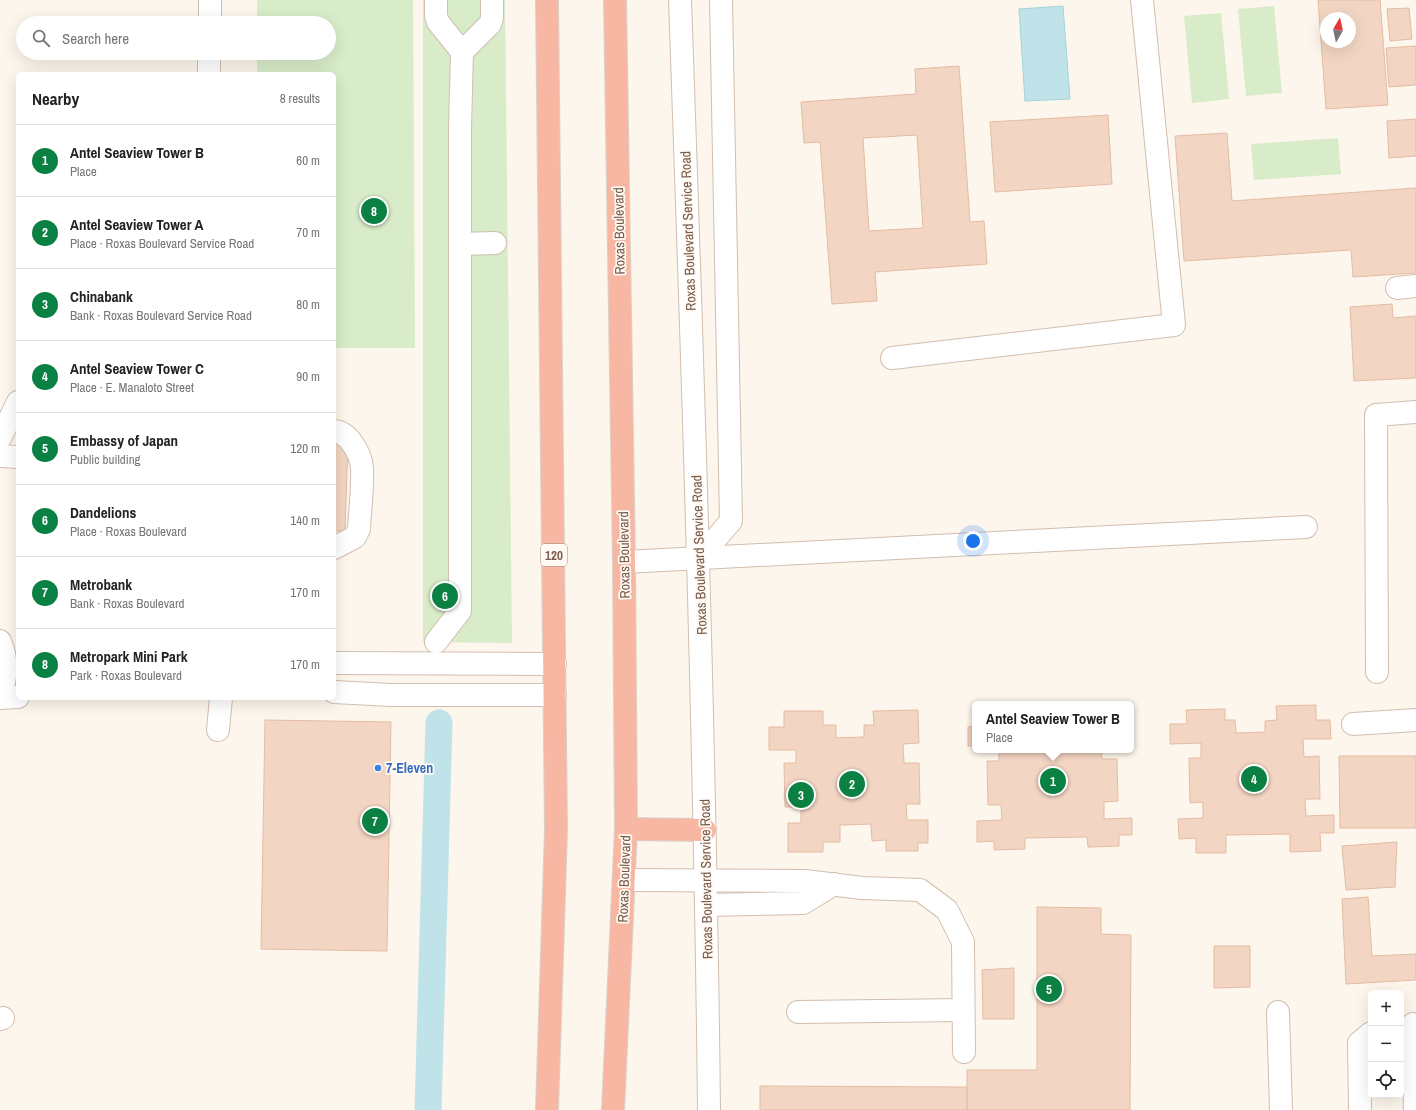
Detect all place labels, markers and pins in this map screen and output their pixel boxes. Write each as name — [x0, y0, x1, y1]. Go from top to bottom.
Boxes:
pin: 8 — [361, 196, 387, 226]
pin: 6 — [432, 581, 458, 611]
place label: 7-Eleven — [386, 759, 433, 777]
marker: 7-Eleven — [373, 763, 383, 773]
pin: 4 — [1241, 764, 1267, 794]
pin: 1 — [1040, 766, 1066, 796]
pin: 2 — [839, 769, 865, 799]
pin: 3 — [788, 780, 814, 810]
pin: 7 — [362, 806, 388, 836]
pin: 5 — [1036, 974, 1062, 1004]

